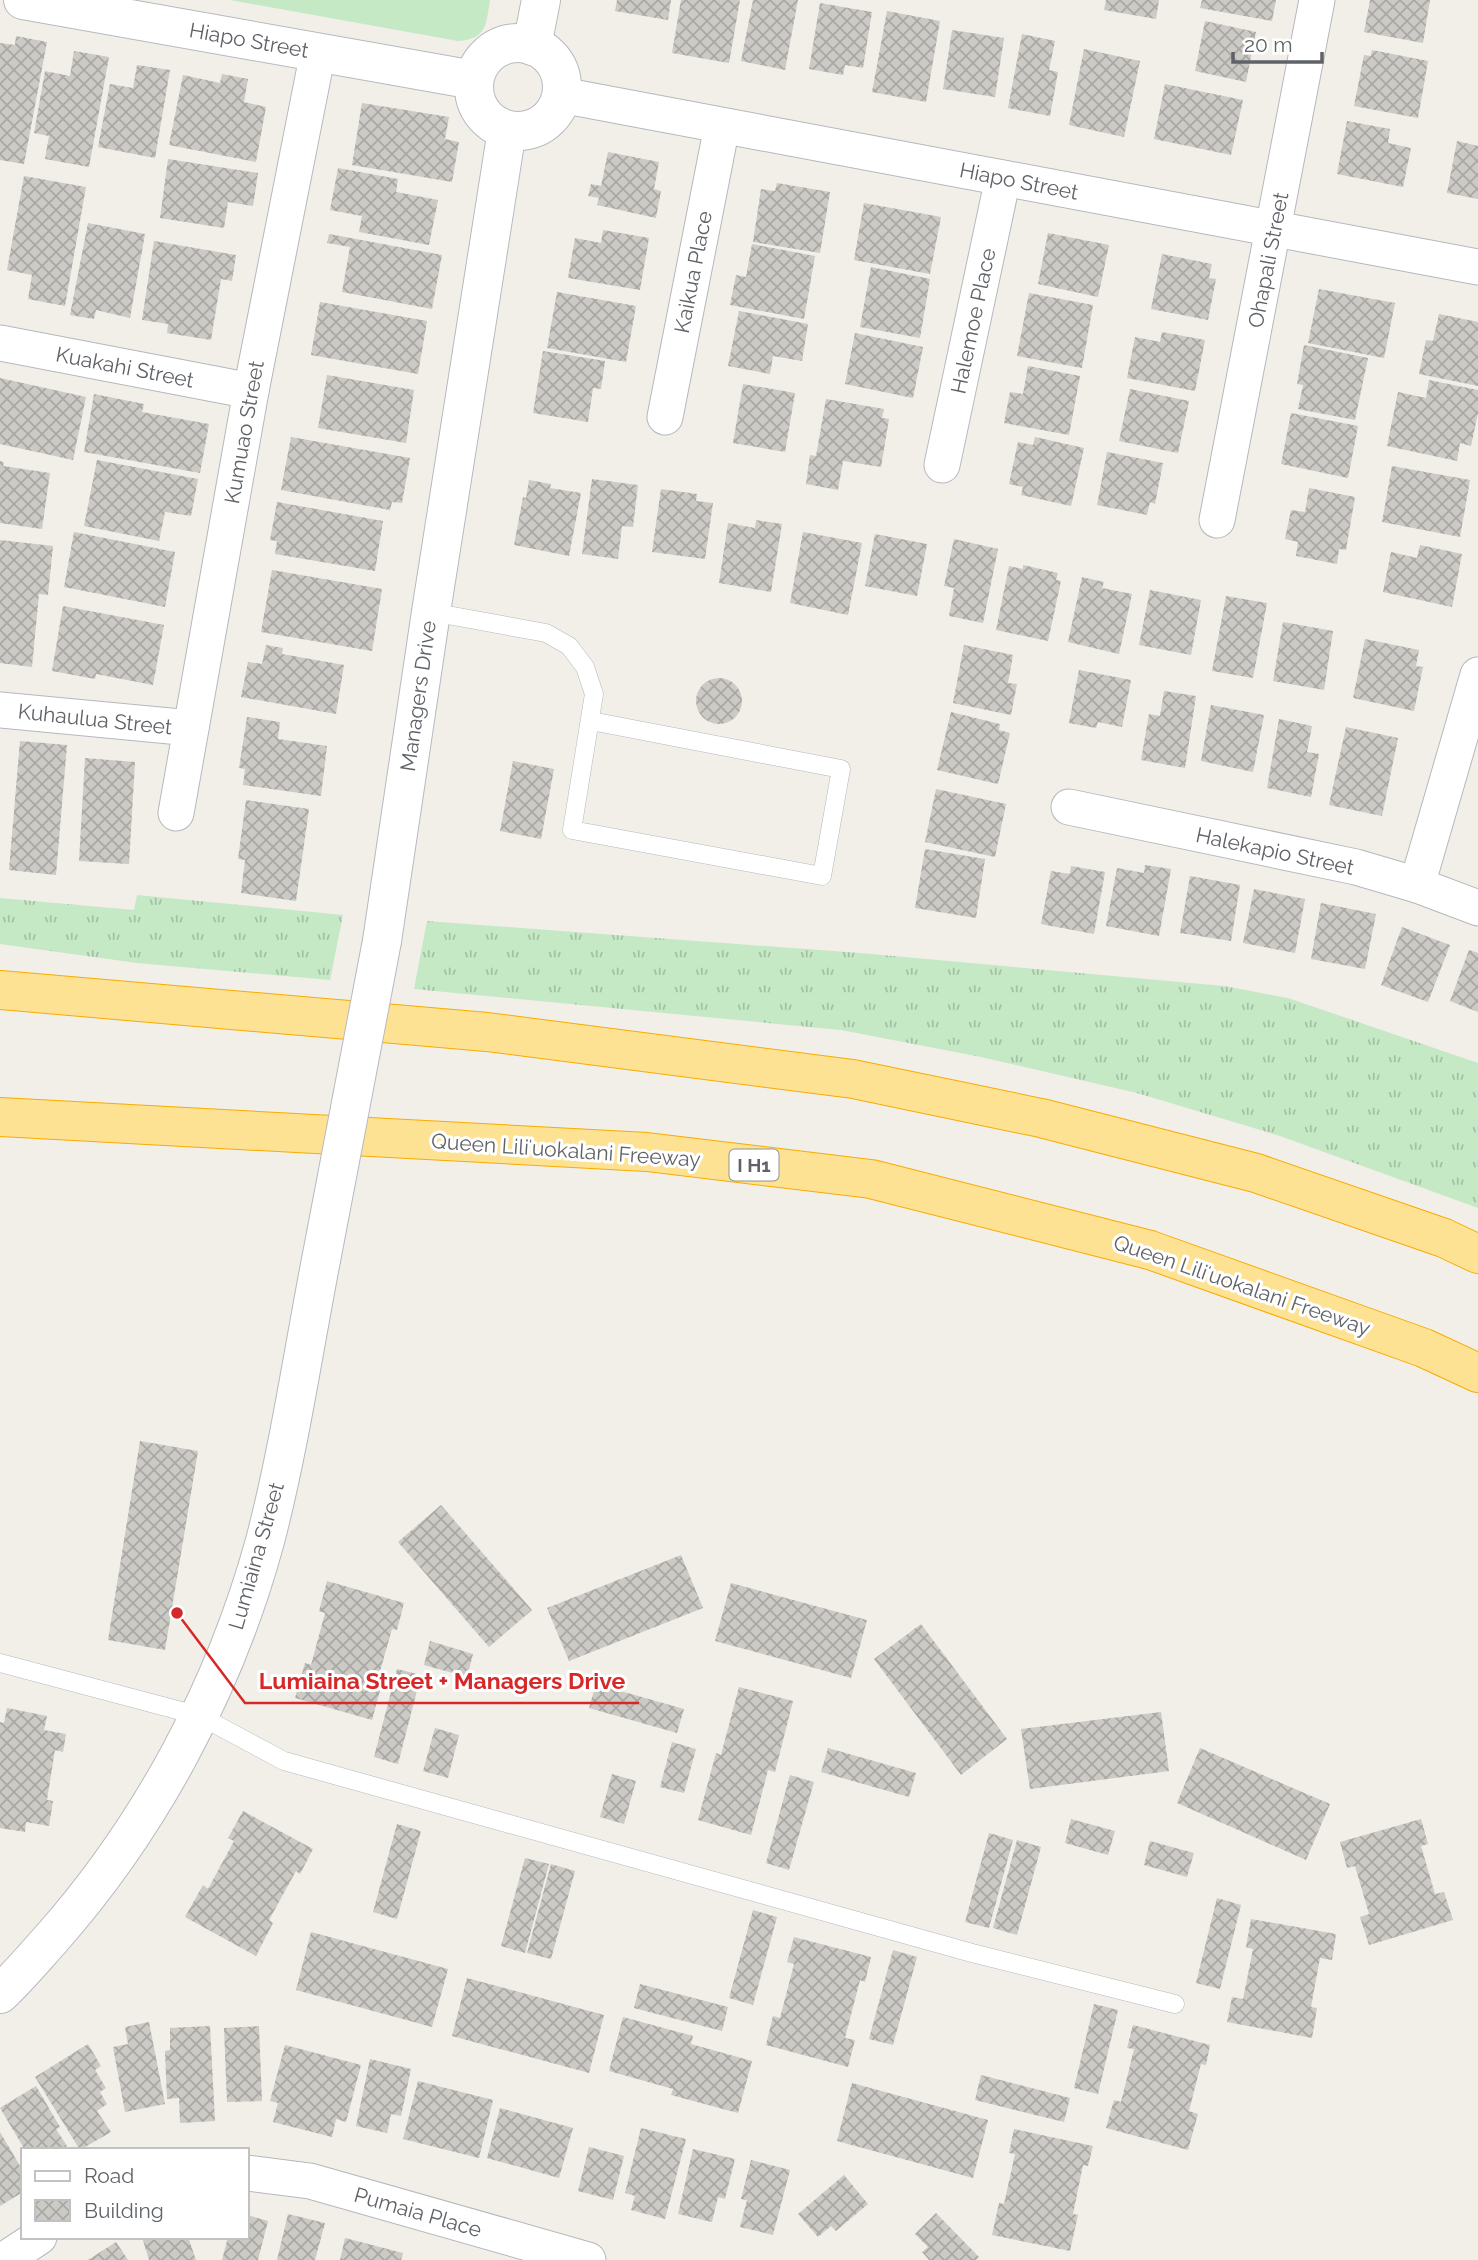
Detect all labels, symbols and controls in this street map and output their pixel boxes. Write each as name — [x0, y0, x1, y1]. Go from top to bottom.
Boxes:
street label: Hiapo Street — [187, 17, 311, 63]
scale bar — [1233, 21, 1322, 65]
text: 20 m — [1244, 32, 1292, 57]
street label: Hiapo Street — [957, 157, 1081, 205]
street label: Ohapali Street — [1243, 190, 1293, 330]
street label: Kaikua Place — [669, 209, 717, 335]
street label: Halemoe Place — [945, 246, 1001, 396]
street label: Kuakahi Street — [54, 341, 196, 393]
street label: Kumuao Street — [219, 358, 269, 506]
street label: Managers Drive — [395, 619, 441, 773]
street label: Kuhaulua Street — [17, 698, 173, 740]
street label: Halekapio Street — [1194, 822, 1356, 880]
street label: Queen Liliʻuokalani Freeway — [431, 1128, 701, 1172]
road number: I H1 — [730, 1149, 778, 1180]
street label: Queen Liliʻuokalani Freeway — [1110, 1229, 1374, 1341]
street label: Lumiaina Street — [223, 1480, 289, 1632]
callout: Lumiaina Street + Managers Drive — [245, 1659, 639, 1703]
text: Lumiaina Street + Managers Drive — [259, 1667, 625, 1694]
legend — [21, 2148, 248, 2239]
text: Road — [84, 2163, 134, 2188]
street label: Pumaia Place — [351, 2182, 485, 2242]
text: Building — [84, 2198, 164, 2223]

